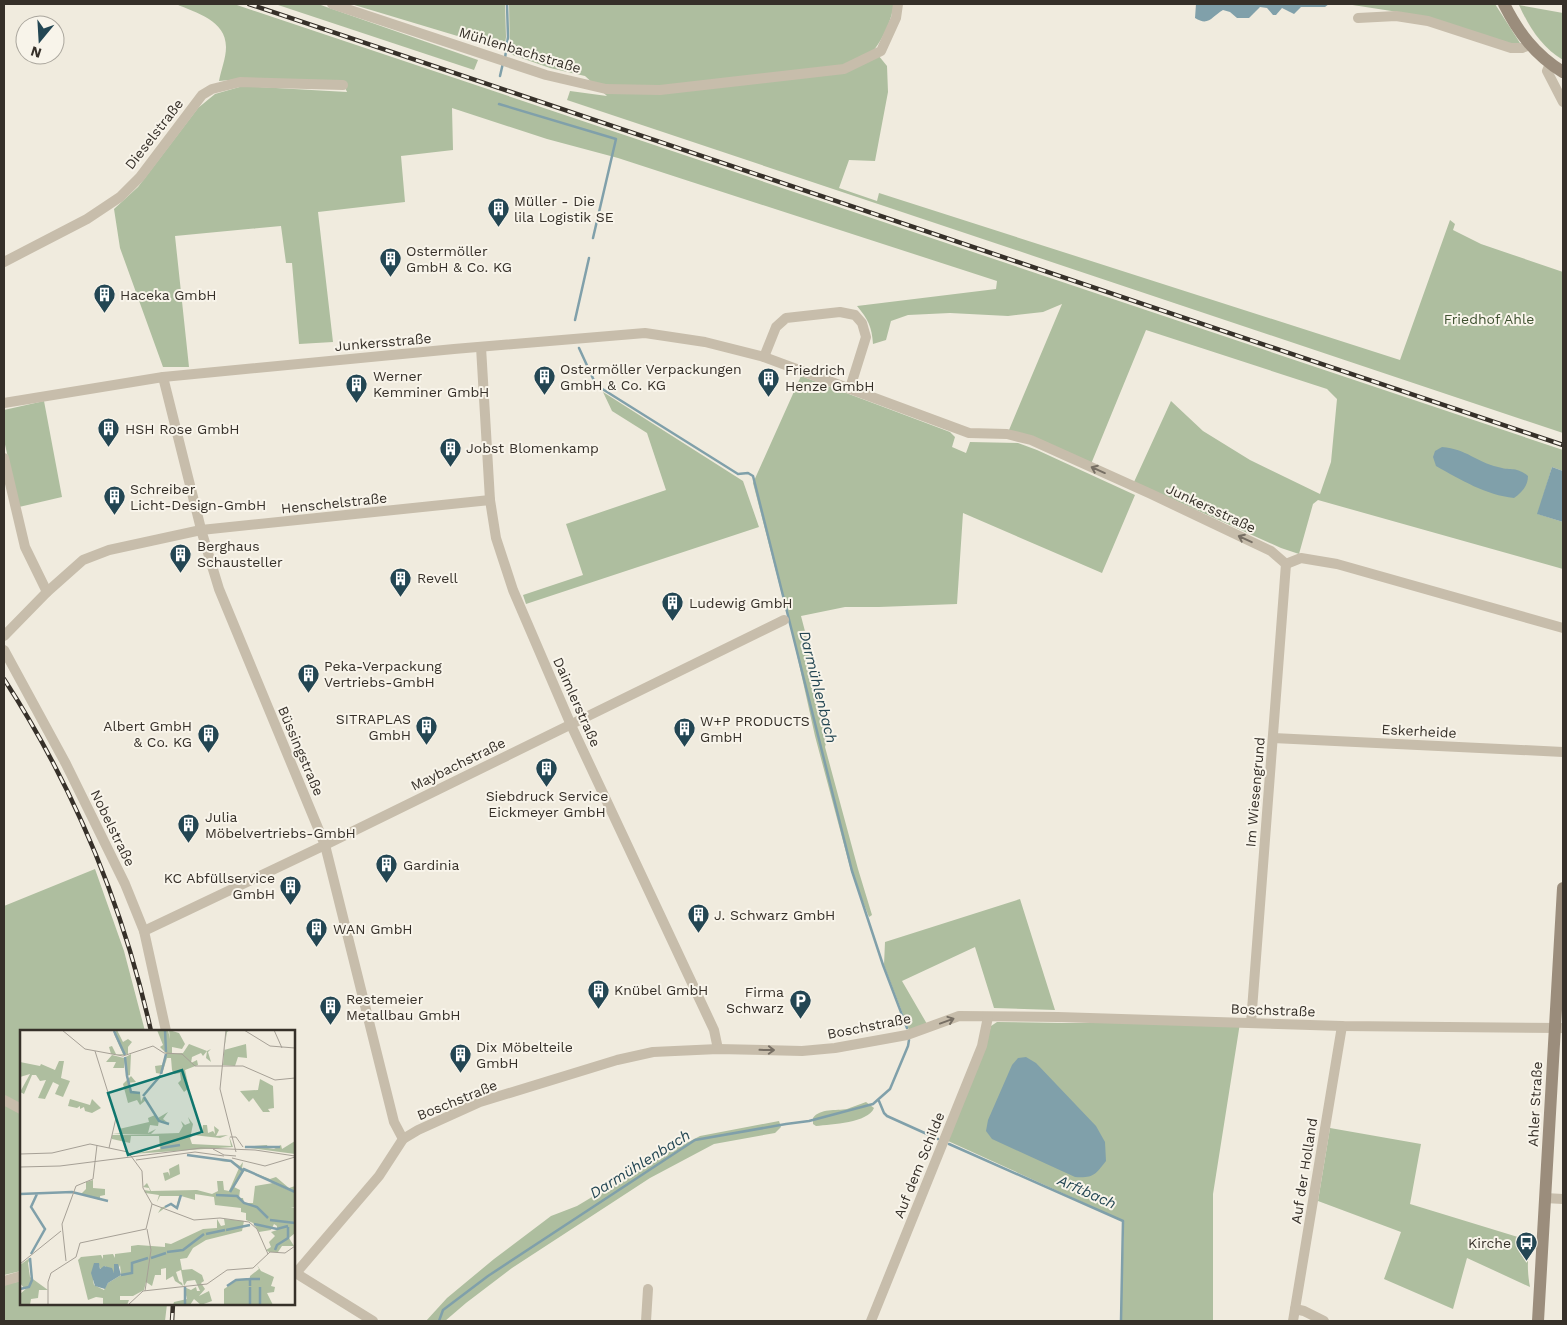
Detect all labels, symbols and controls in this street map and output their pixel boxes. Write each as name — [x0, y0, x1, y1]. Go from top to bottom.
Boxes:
north arrow — [15, 15, 65, 65]
street label: Mühlenbachstraße — [457, 24, 583, 76]
text: N — [29, 43, 43, 62]
street label: Dieselstraße — [122, 96, 186, 172]
place label: Müller - Die lila Logistik SE — [514, 193, 614, 225]
building icon: Müller - Die lila Logistik SE — [486, 197, 510, 228]
place label: Ostermöller GmbH & Co. KG — [406, 243, 512, 275]
building icon: Ostermöller GmbH & Co. KG — [378, 247, 402, 278]
building icon: Haceka GmbH — [92, 283, 116, 314]
place label: Haceka GmbH — [120, 287, 217, 303]
park label: Friedhof Ahle — [1444, 311, 1534, 327]
street label: Junkersstraße — [334, 330, 432, 354]
place label: Ostermöller Verpackungen GmbH & Co. KG — [560, 361, 742, 393]
place label: Friedrich Henze GmbH — [785, 362, 875, 394]
building icon: Ostermöller Verpackungen GmbH & Co. KG — [532, 365, 556, 396]
building icon: Friedrich Henze GmbH — [757, 366, 781, 397]
place label: Werner Kemminer GmbH — [373, 368, 489, 400]
building icon: Werner Kemminer GmbH — [345, 372, 369, 403]
building icon: HSH Rose GmbH — [97, 417, 121, 448]
place label: HSH Rose GmbH — [125, 421, 239, 437]
building icon: Jobst Blomenkamp — [438, 436, 462, 467]
place label: Jobst Blomenkamp — [466, 440, 599, 456]
one-way arrow — [1091, 465, 1106, 475]
street label: Junkersstraße — [1164, 480, 1258, 536]
place label: Schreiber Licht-Design-GmbH — [130, 481, 266, 513]
building icon: Schreiber Licht-Design-GmbH — [102, 485, 126, 516]
street label: Henschelstraße — [280, 489, 388, 517]
one-way arrow — [1238, 534, 1253, 543]
place label: Berghaus Schausteller — [197, 538, 283, 570]
building icon: Berghaus Schausteller — [169, 542, 193, 573]
building icon: Revell — [389, 566, 413, 597]
place label: Revell — [417, 570, 459, 586]
building icon: Ludewig GmbH — [661, 591, 685, 622]
place label: Ludewig GmbH — [689, 595, 793, 611]
water label: Darmühlenbach — [795, 629, 841, 745]
street label: Daimlerstraße — [550, 655, 604, 749]
place label: Peka-Verpackung Vertriebs-GmbH — [324, 658, 442, 690]
building icon: Peka-Verpackung Vertriebs-GmbH — [296, 662, 320, 693]
street label: Büssingstraße — [275, 704, 327, 798]
place label: SITRAPLAS GmbH — [336, 711, 411, 743]
place label: W+P PRODUCTS GmbH — [700, 713, 810, 745]
building icon: SITRAPLAS GmbH — [415, 715, 439, 746]
building icon: W+P PRODUCTS GmbH — [672, 717, 696, 748]
place label: Albert GmbH & Co. KG — [103, 718, 192, 750]
street label: Eskerheide — [1381, 721, 1457, 741]
building icon: Albert GmbH & Co. KG — [196, 722, 220, 753]
street label: Maybachstraße — [408, 734, 508, 794]
street label: Im Wiesengrund — [1242, 736, 1268, 848]
building icon: Siebdruck Service Eickmeyer GmbH — [535, 756, 559, 787]
street label: Nobelstraße — [88, 787, 138, 869]
place label: Siebdruck Service Eickmeyer GmbH — [486, 788, 608, 820]
place label: Julia Möbelvertriebs-GmbH — [205, 809, 356, 841]
building icon: Julia Möbelvertriebs-GmbH — [177, 813, 201, 844]
building icon: Gardinia — [375, 853, 399, 884]
place label: Gardinia — [403, 857, 459, 873]
place label: KC Abfüllservice GmbH — [164, 870, 275, 902]
building icon: KC Abfüllservice GmbH — [279, 874, 303, 905]
building icon: J. Schwarz GmbH — [686, 903, 710, 934]
place label: J. Schwarz GmbH — [714, 907, 835, 923]
building icon: WAN GmbH — [305, 917, 329, 948]
place label: WAN GmbH — [333, 921, 413, 937]
building icon: Knübel GmbH — [586, 978, 610, 1009]
place label: Knübel GmbH — [614, 982, 708, 998]
place label: Firma Schwarz — [726, 984, 784, 1016]
parking icon: Firma Schwarz — [788, 988, 812, 1019]
place label: Restemeier Metallbau GmbH — [346, 991, 461, 1023]
building icon: Restemeier Metallbau GmbH — [318, 995, 342, 1026]
street label: Boschstraße — [1230, 1001, 1316, 1019]
street label: Boschstraße — [826, 1010, 912, 1042]
one-way arrow — [939, 1016, 954, 1025]
inset map — [20, 1030, 295, 1305]
place label: Dix Möbelteile GmbH — [476, 1039, 573, 1071]
building icon: Dix Möbelteile GmbH — [448, 1043, 472, 1074]
one-way arrow — [759, 1046, 775, 1055]
street label: Ahler Straße — [1525, 1061, 1545, 1147]
street label: Boschstraße — [415, 1077, 499, 1123]
street label: Auf dem Schilde — [890, 1110, 948, 1220]
street label: Auf der Holland — [1288, 1117, 1320, 1225]
water label: Darmühlenbach — [586, 1126, 694, 1202]
water label: Arftbach — [1054, 1171, 1119, 1213]
bus stop icon: Kirche — [1515, 1231, 1539, 1262]
place label: Kirche — [1468, 1235, 1511, 1251]

